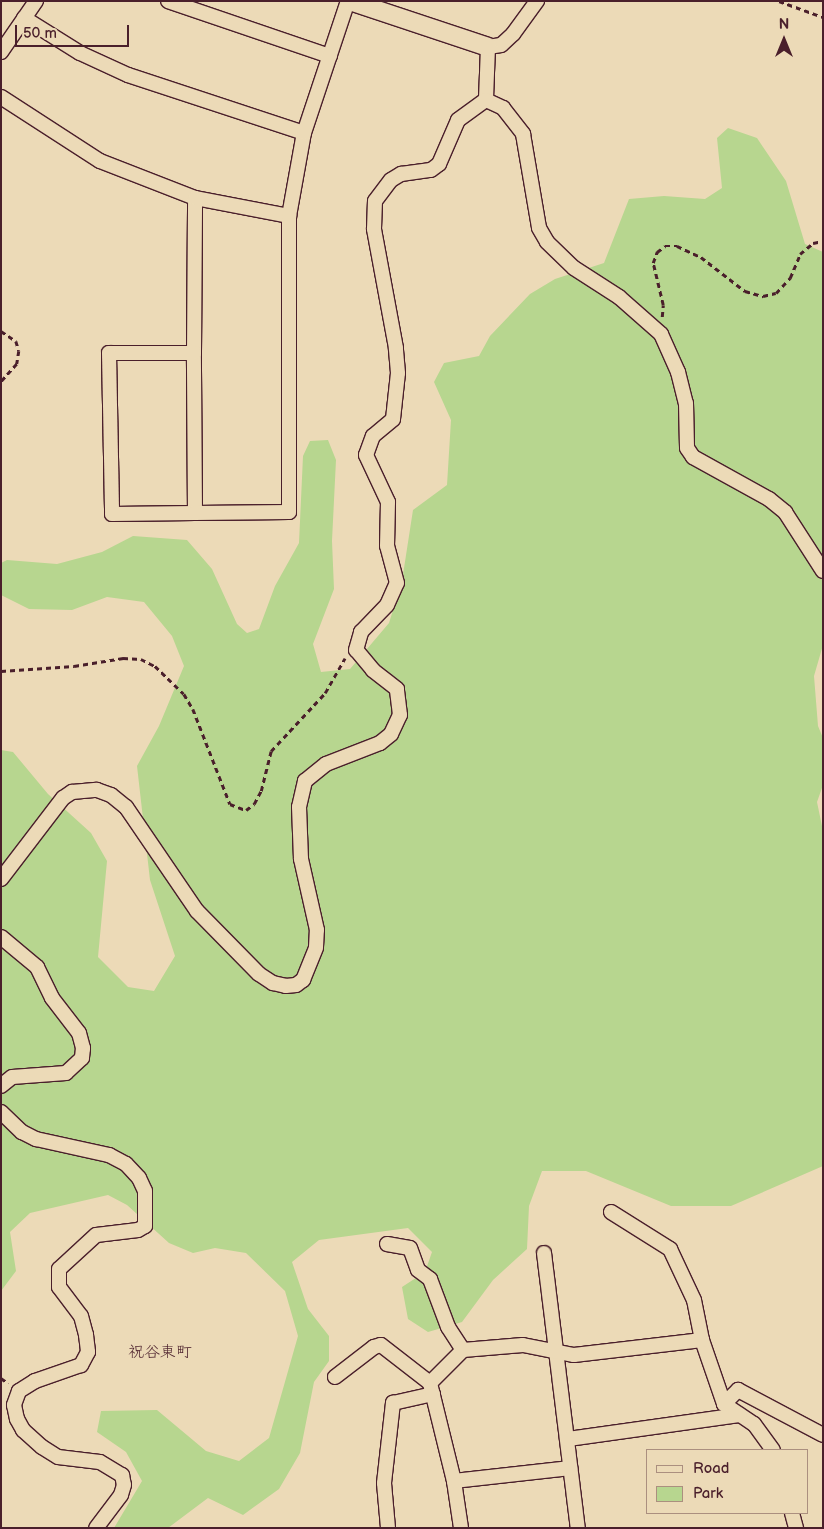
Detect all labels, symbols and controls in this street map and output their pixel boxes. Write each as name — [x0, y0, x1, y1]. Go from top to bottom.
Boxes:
scale bar — [18, 15, 131, 47]
north arrow — [759, 15, 809, 65]
text: N — [779, 16, 789, 33]
text: 50 m — [23, 24, 57, 43]
district label: 祝谷東町 — [128, 1343, 192, 1363]
legend — [646, 1449, 809, 1514]
text: Road — [693, 1459, 729, 1478]
text: Park — [693, 1484, 723, 1503]

